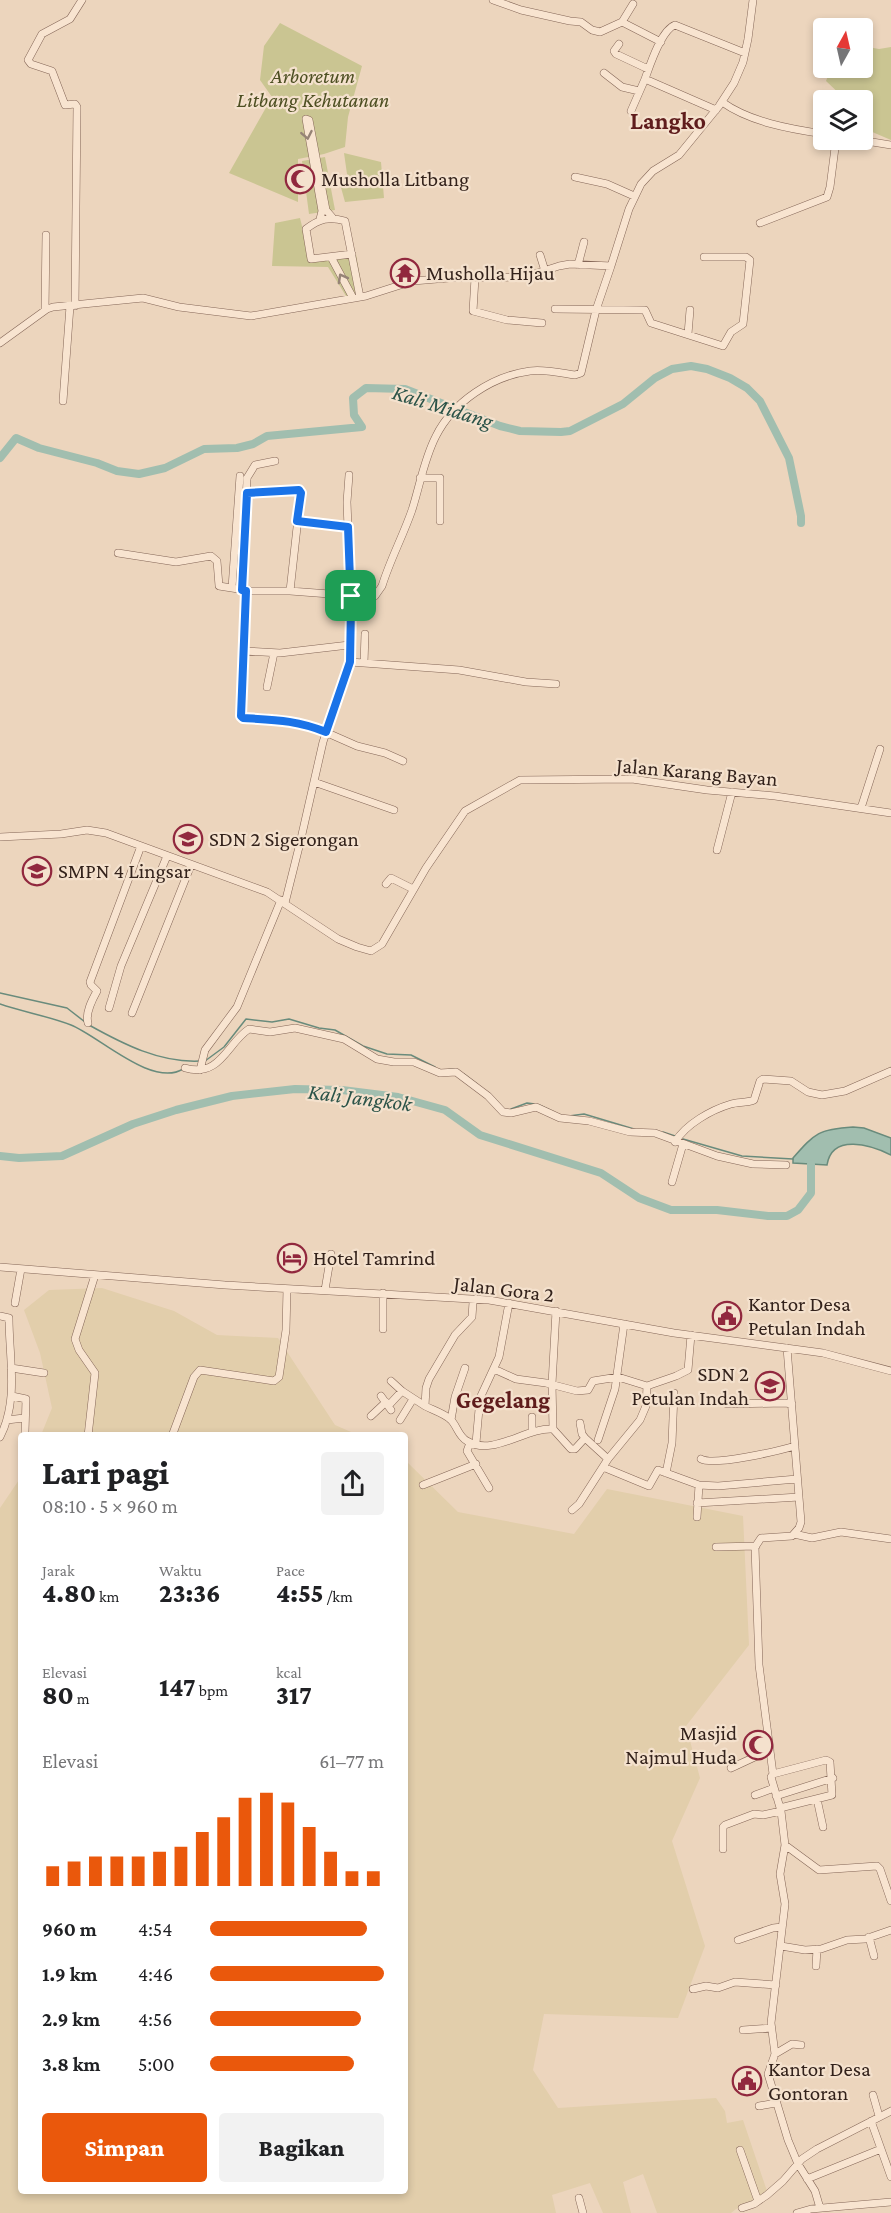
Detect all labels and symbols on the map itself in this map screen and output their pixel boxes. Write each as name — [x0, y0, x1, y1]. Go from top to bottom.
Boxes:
north arrow — [813, 18, 873, 78]
park label: Arboretum Litbang Kehutanan — [237, 64, 389, 112]
district label: Langko — [630, 107, 706, 134]
one-way arrow — [300, 129, 313, 139]
mosque icon: Musholla Litbang — [284, 163, 316, 195]
place label: Musholla Litbang — [321, 167, 469, 191]
temple icon: Musholla Hijau — [389, 257, 421, 289]
place label: Musholla Hijau — [426, 261, 555, 285]
one-way arrow — [338, 274, 349, 284]
water label: Kali Midang — [389, 379, 497, 434]
pin — [325, 570, 376, 621]
street label: Jalan Karang Bayan — [613, 753, 779, 791]
school or university icon: SDN 2 Sigerongan — [172, 823, 204, 855]
place label: SDN 2 Sigerongan — [209, 827, 359, 851]
school or university icon: SMPN 4 Lingsar — [21, 855, 53, 887]
place label: SMPN 4 Lingsar — [58, 859, 191, 883]
water label: Kali Jangkok — [307, 1079, 415, 1116]
hotel icon: Hotel Tamrind — [276, 1242, 308, 1274]
place label: Hotel Tamrind — [313, 1246, 435, 1270]
street label: Jalan Gora 2 — [451, 1271, 556, 1307]
place label: Kantor Desa Petulan Indah — [748, 1292, 866, 1340]
public building icon: Kantor Desa Petulan Indah — [711, 1300, 743, 1332]
place label: SDN 2 Petulan Indah — [631, 1362, 749, 1410]
school or university icon: SDN 2 Petulan Indah — [754, 1370, 786, 1402]
district label: Gegelang — [456, 1386, 550, 1413]
place label: Masjid Najmul Huda — [625, 1721, 737, 1769]
mosque icon: Masjid Najmul Huda — [742, 1729, 774, 1761]
place label: Kantor Desa Gontoran — [768, 2057, 871, 2105]
public building icon: Kantor Desa Gontoran — [731, 2065, 763, 2097]

